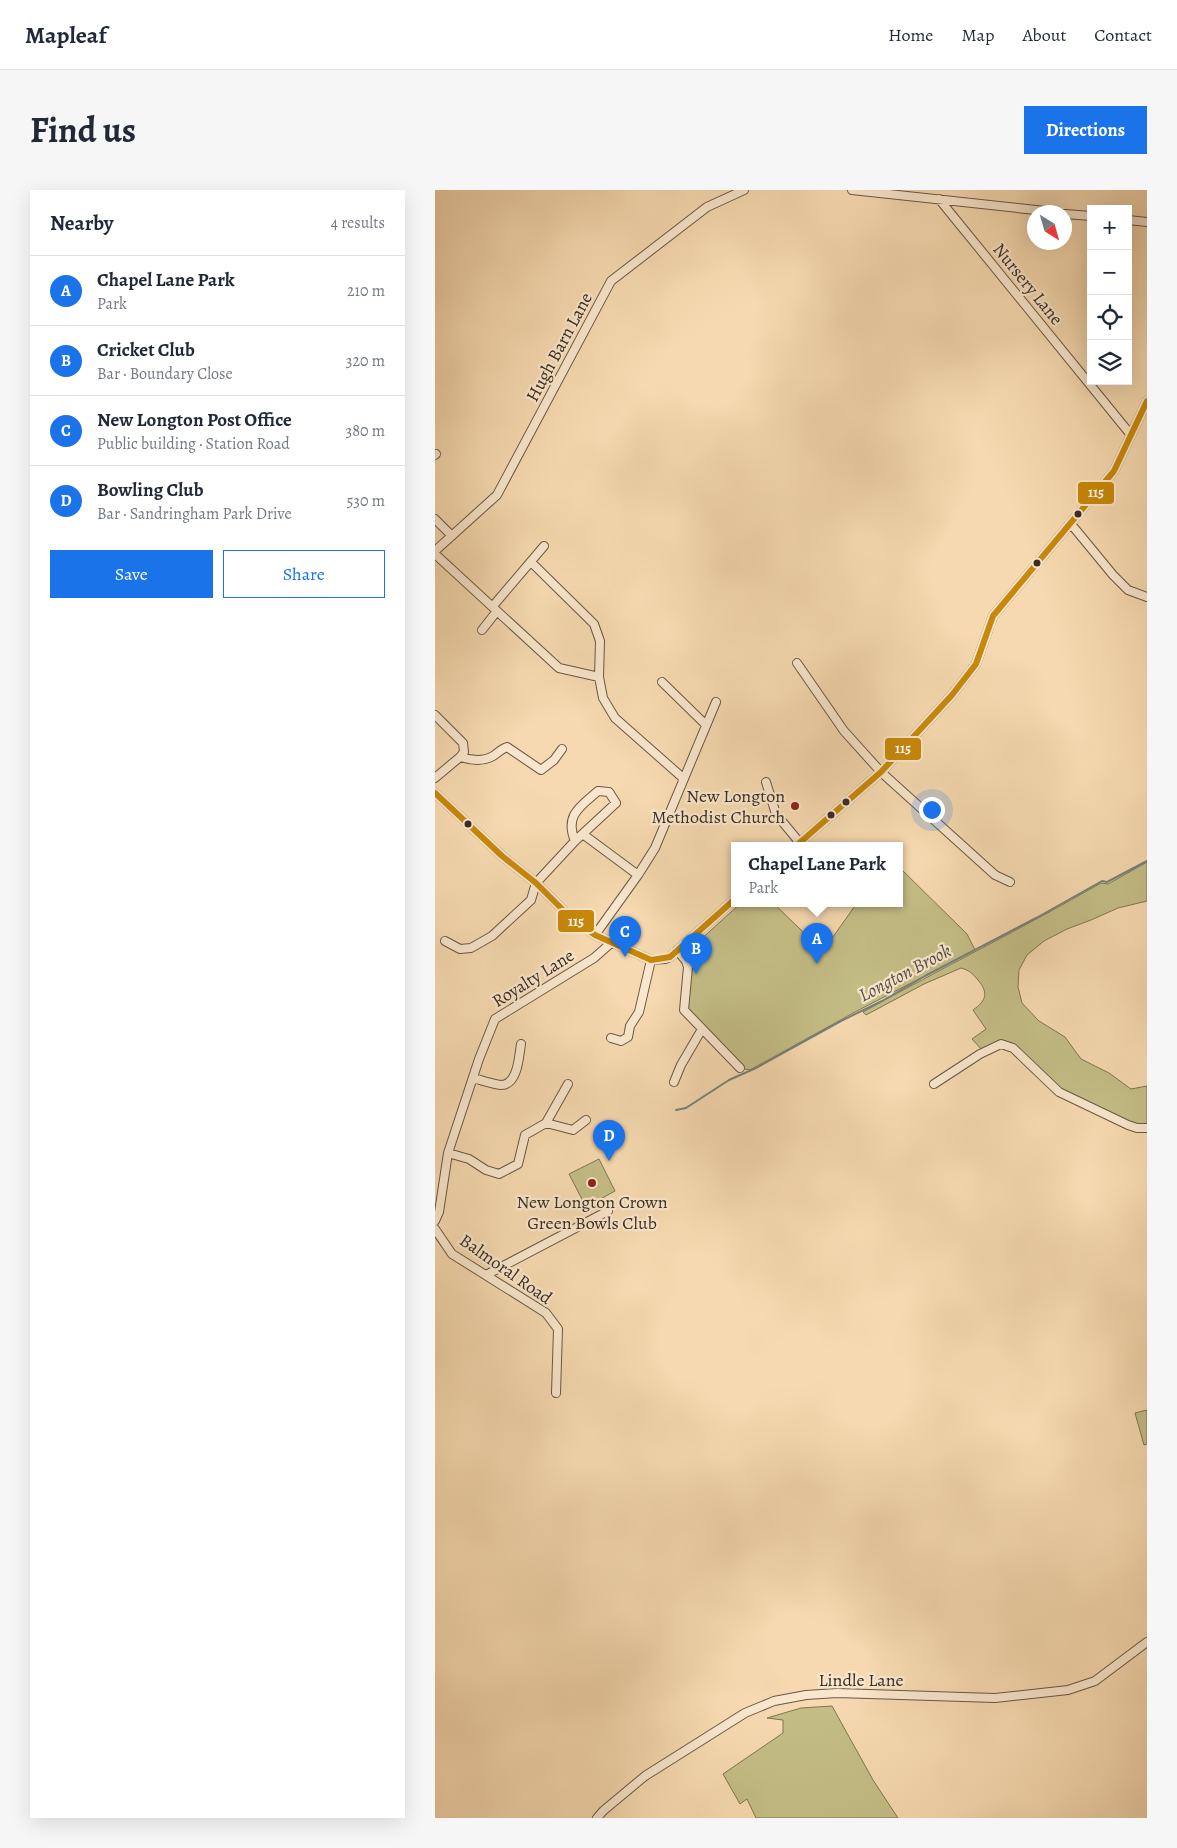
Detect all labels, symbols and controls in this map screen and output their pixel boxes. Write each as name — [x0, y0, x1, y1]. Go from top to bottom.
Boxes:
text: Mapleaf — [25, 19, 107, 51]
text: Home — [888, 23, 933, 47]
text: Map — [961, 23, 994, 47]
text: About — [1022, 23, 1066, 47]
text: Contact — [1094, 23, 1152, 47]
text: Find us — [30, 106, 136, 154]
button: Directions — [1024, 106, 1147, 154]
north arrow — [1027, 205, 1072, 250]
map controls — [1087, 205, 1132, 385]
button: + — [1087, 205, 1132, 250]
text: Nearby — [50, 209, 113, 237]
text: 4 results — [331, 212, 385, 234]
street label: Nursery Lane — [987, 238, 1069, 330]
button: − — [1087, 250, 1132, 295]
text: Chapel Lane Park — [97, 267, 235, 293]
text: A — [61, 280, 71, 302]
text: 210 m — [347, 280, 385, 302]
street label: Hugh Barn Lane — [520, 288, 598, 406]
text: Park — [97, 293, 127, 315]
button: locate — [1087, 295, 1132, 340]
text: Cricket Club — [97, 337, 195, 363]
button: layers — [1087, 340, 1132, 385]
text: B — [61, 350, 71, 372]
text: 320 m — [346, 350, 385, 372]
text: Bar · Boundary Close — [97, 363, 233, 385]
text: New Longton Post Office — [97, 407, 292, 433]
text: C — [61, 420, 71, 442]
text: 380 m — [346, 420, 385, 442]
text: Public building · Station Road — [97, 433, 290, 455]
text: Bowling Club — [97, 477, 204, 503]
line badge: 115 — [1077, 481, 1115, 505]
text: 115 — [1088, 483, 1104, 502]
text: D — [60, 490, 72, 512]
text: 530 m — [346, 490, 385, 512]
text: Bar · Sandringham Park Drive — [97, 503, 292, 525]
unlabelled marker — [1073, 509, 1083, 519]
button: Save — [50, 550, 213, 598]
button: Share — [223, 550, 385, 598]
unlabelled marker — [1032, 558, 1042, 568]
line badge: 115 — [884, 737, 922, 761]
text: 115 — [895, 739, 911, 758]
place label: New Longton Methodist Church — [651, 784, 785, 829]
unlabelled marker — [841, 797, 851, 807]
your location — [919, 797, 945, 823]
marker: New Longton Methodist Church — [789, 800, 801, 812]
unlabelled marker — [826, 810, 836, 820]
unlabelled marker — [463, 819, 473, 829]
popup — [731, 842, 903, 907]
text: Chapel Lane Park — [748, 851, 886, 877]
text: Park — [748, 877, 778, 899]
line badge: 115 — [557, 909, 595, 933]
text: 115 — [568, 912, 584, 931]
pin: C — [609, 916, 641, 957]
pin: A — [801, 923, 833, 964]
pin: B — [680, 933, 712, 974]
water label: Longton Brook — [854, 938, 956, 1008]
street label: Royalty Lane — [487, 943, 579, 1013]
pin: D — [593, 1120, 625, 1161]
marker: New Longton Crown Green Bowls Club — [586, 1177, 598, 1189]
place label: New Longton Crown Green Bowls Club — [516, 1190, 668, 1235]
street label: Balmoral Road — [455, 1228, 557, 1310]
street label: Lindle Lane — [818, 1668, 904, 1692]

